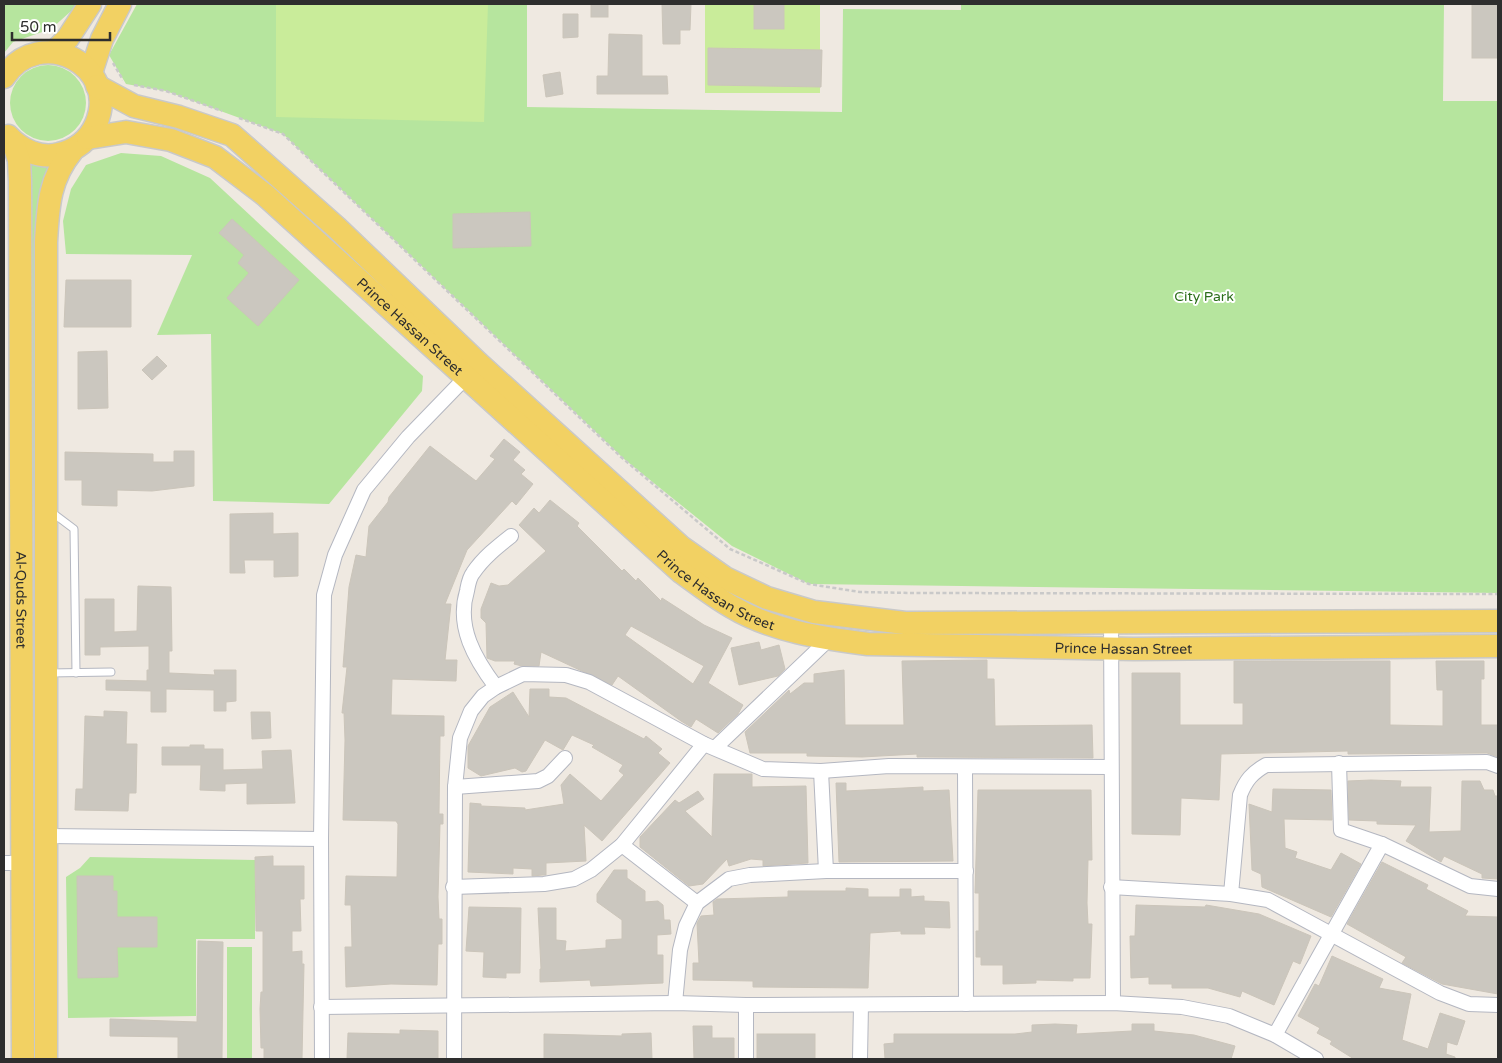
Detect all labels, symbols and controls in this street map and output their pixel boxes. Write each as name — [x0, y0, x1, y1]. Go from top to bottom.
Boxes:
scale bar — [12, 10, 110, 42]
text: 50 m — [20, 18, 57, 36]
street label: Prince Hassan Street — [353, 274, 467, 379]
park label: City Park — [1174, 288, 1234, 305]
street label: Prince Hassan Street — [653, 546, 778, 634]
street label: Al-Quds Street — [13, 551, 30, 650]
street label: Prince Hassan Street — [1055, 639, 1193, 658]

